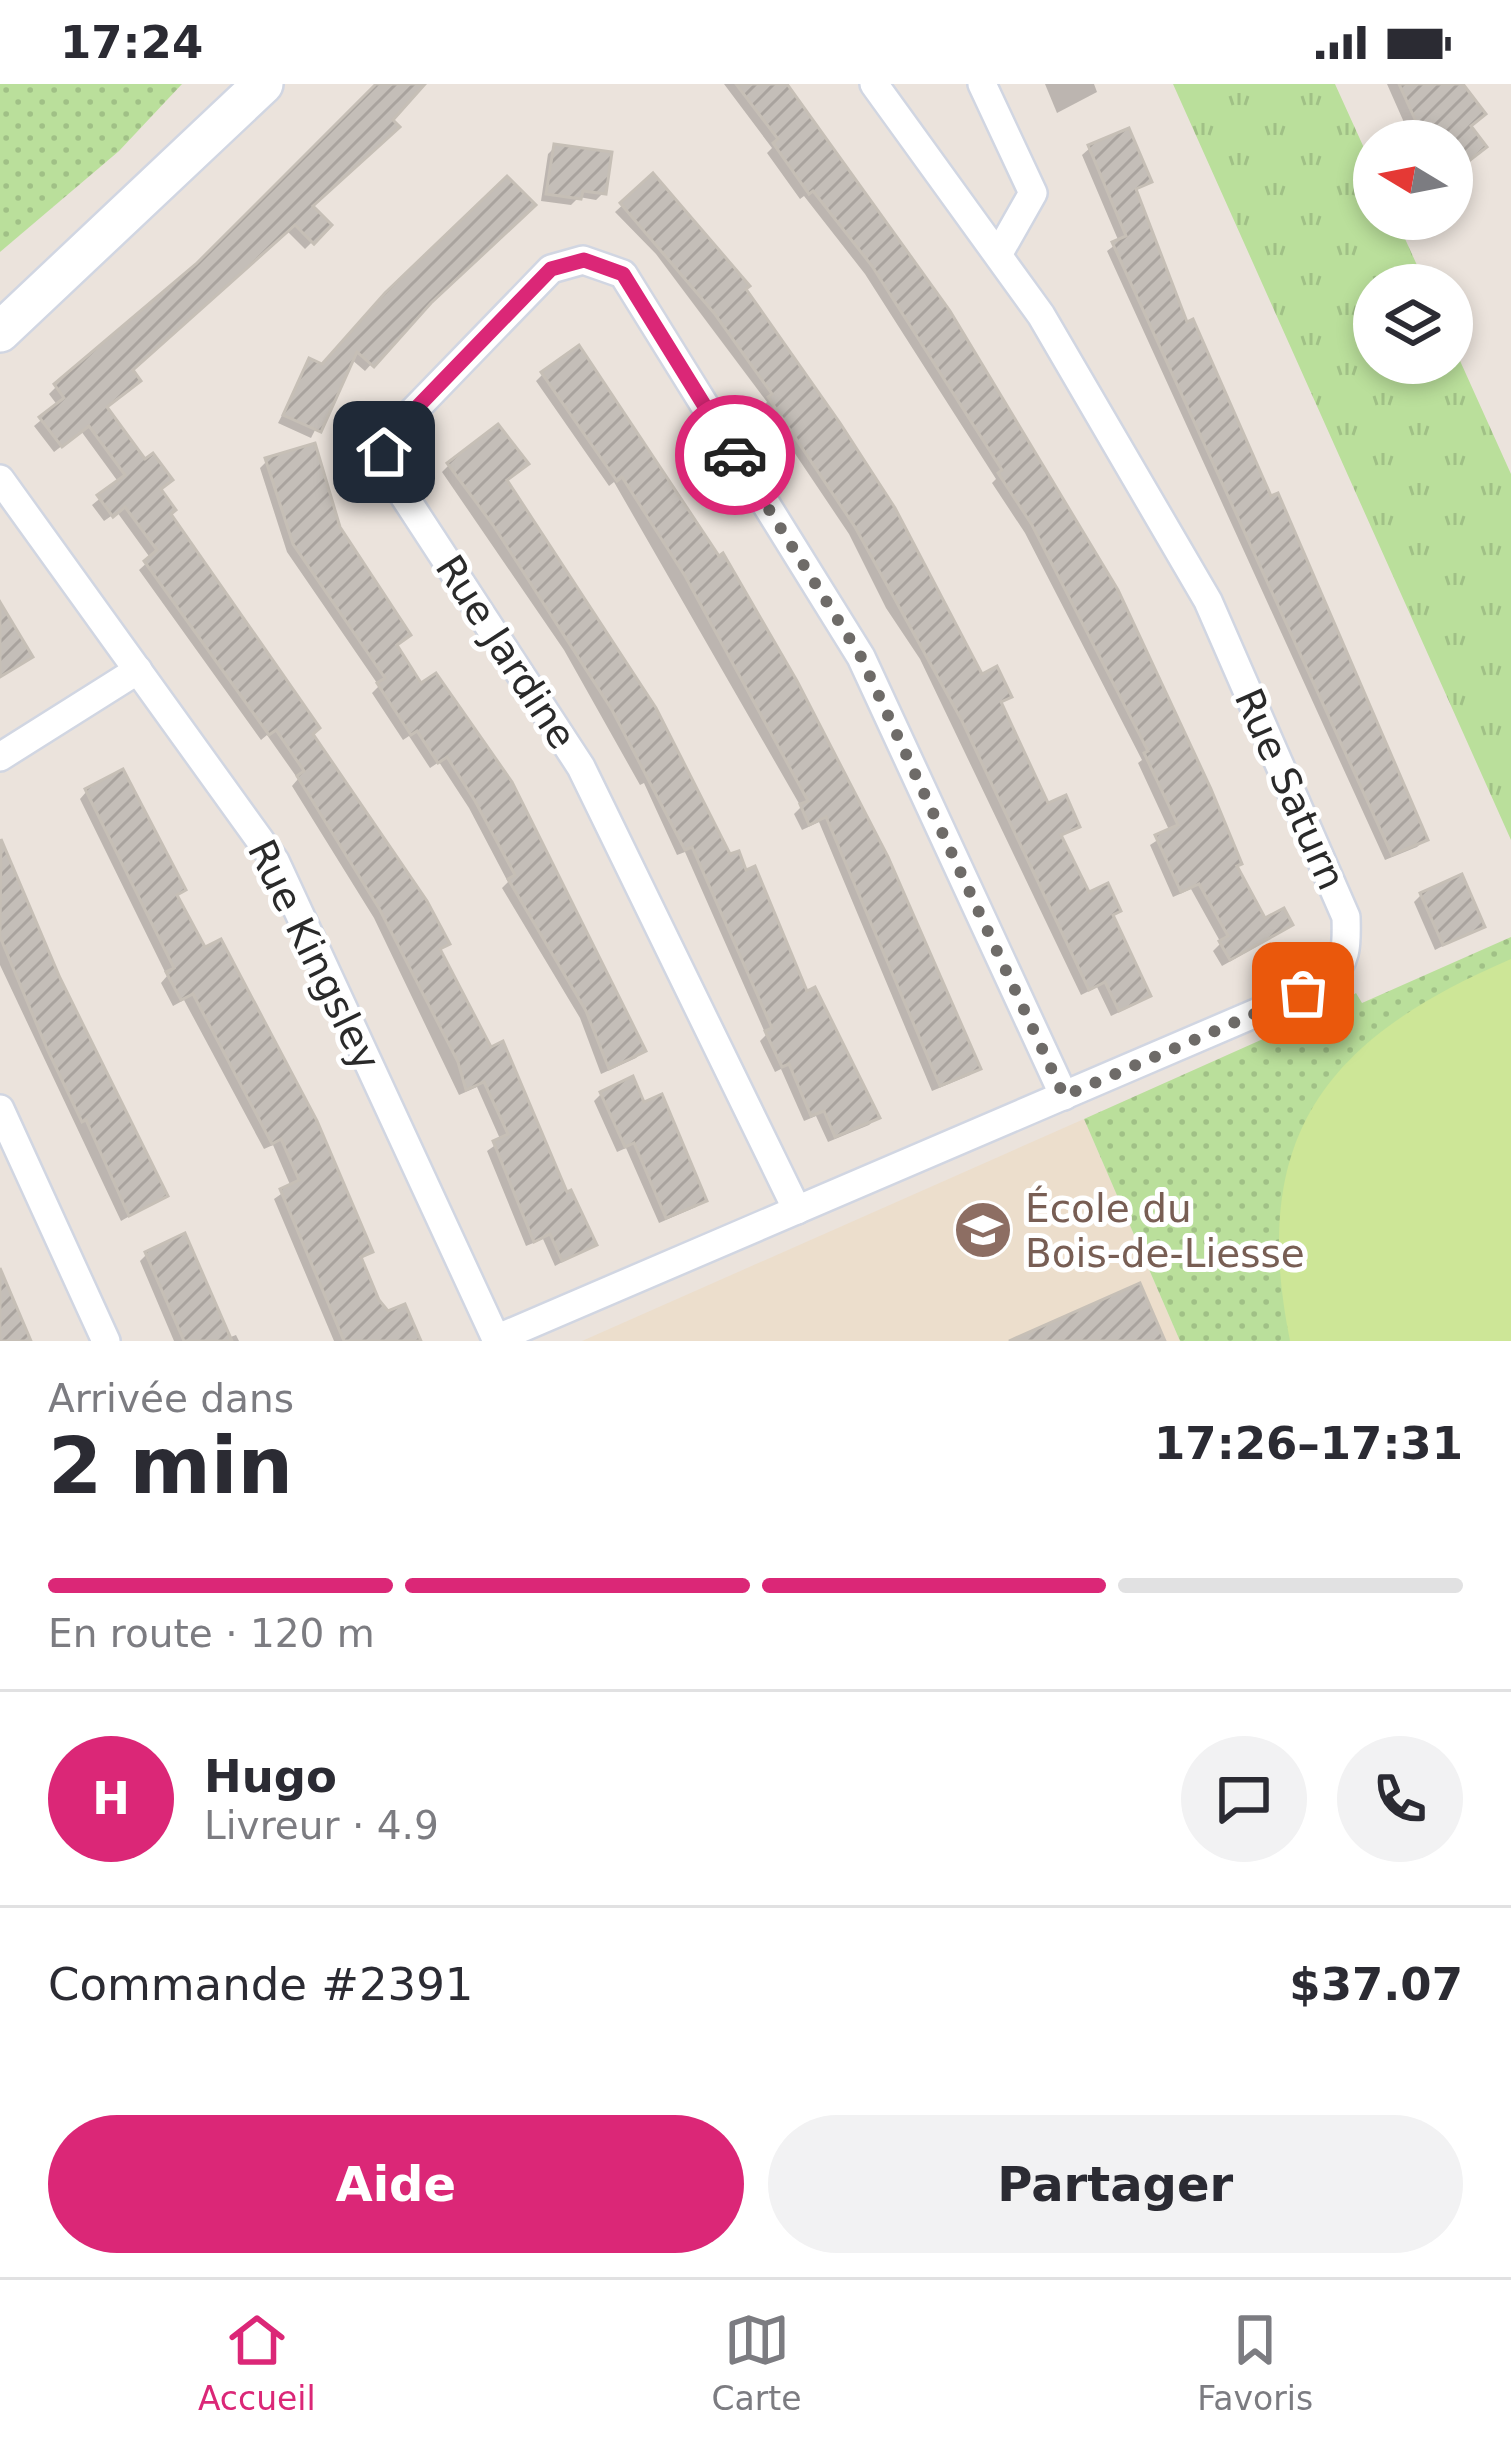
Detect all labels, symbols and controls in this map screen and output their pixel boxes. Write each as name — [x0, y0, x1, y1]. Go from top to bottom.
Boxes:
text: 17:24 — [60, 16, 203, 69]
north arrow — [1353, 120, 1473, 240]
map controls — [1353, 120, 1473, 384]
button: layers — [1353, 264, 1473, 384]
courier — [675, 395, 795, 515]
pin — [333, 401, 435, 503]
icon: home — [351, 419, 417, 485]
icon: car — [702, 422, 768, 488]
street label: Rue Jardine — [427, 547, 585, 757]
street label: Rue Saturn — [1226, 682, 1354, 896]
street label: Rue Kingsley — [239, 833, 389, 1077]
pin — [1252, 942, 1354, 1044]
icon: bag — [1270, 960, 1336, 1026]
place label: École du Bois-de-Liesse — [1025, 1185, 1305, 1276]
school or university icon: École du Bois-de-Liesse — [952, 1199, 1014, 1261]
text: Arrivée dans — [48, 1376, 294, 1421]
text: 17:26–17:31 — [1154, 1417, 1463, 1470]
text: 2 min — [48, 1421, 293, 1511]
text: En route · 120 m — [48, 1611, 375, 1656]
button: chat — [1181, 1736, 1307, 1862]
button: phone — [1337, 1736, 1463, 1862]
text: Hugo — [204, 1750, 337, 1803]
text: H — [92, 1772, 130, 1825]
text: Livreur · 4.9 — [204, 1803, 439, 1848]
text: Commande #2391 — [48, 1958, 474, 2011]
text: $37.07 — [1289, 1958, 1463, 2011]
button: Aide — [48, 2115, 744, 2253]
button: Partager — [768, 2115, 1463, 2253]
tab: Accueil — [198, 2307, 316, 2418]
tab: Carte — [711, 2307, 802, 2418]
tab: Favoris — [1197, 2307, 1313, 2418]

